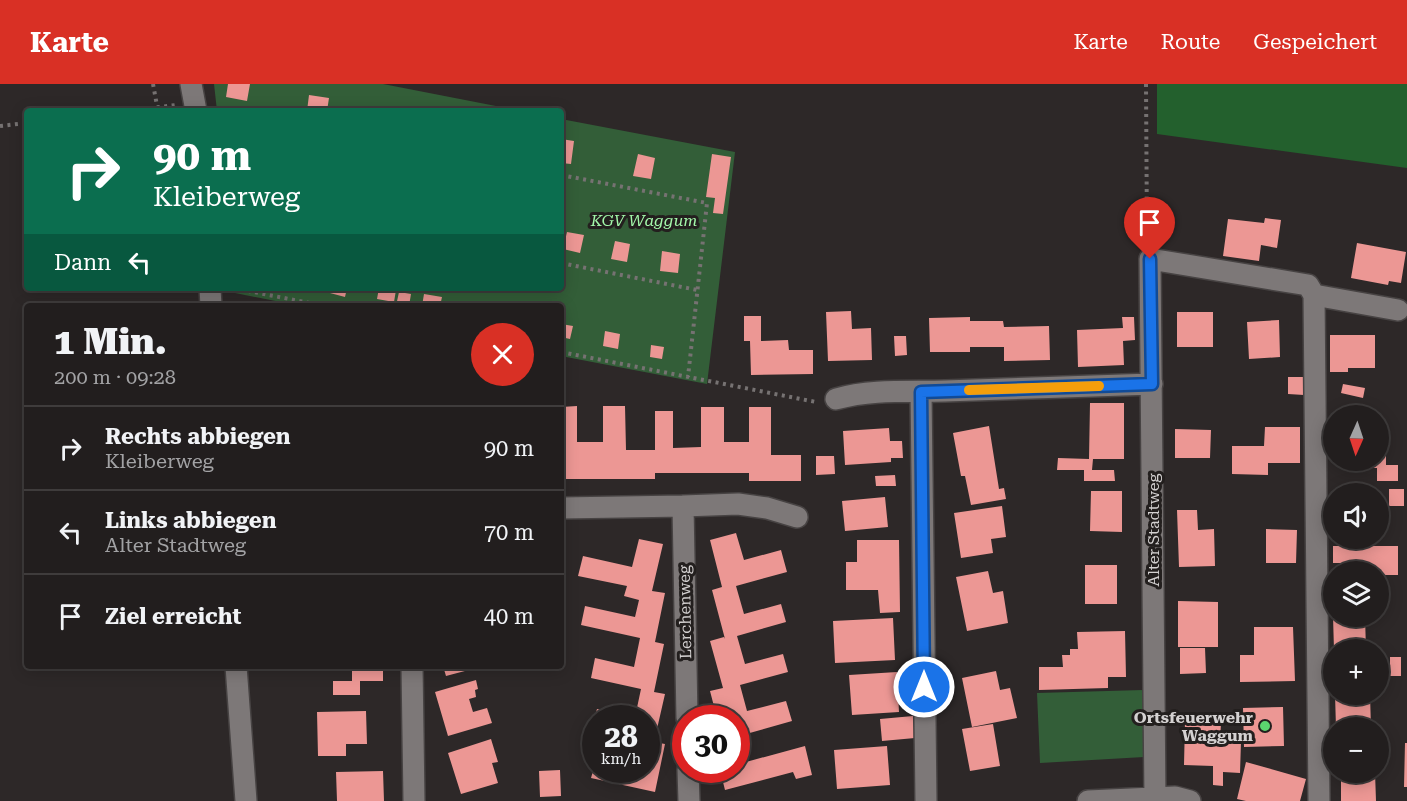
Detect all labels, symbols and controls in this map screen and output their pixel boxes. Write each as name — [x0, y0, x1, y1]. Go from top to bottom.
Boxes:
text: Karte — [30, 26, 109, 59]
text: Karte — [1073, 30, 1128, 54]
text: Route — [1161, 30, 1220, 54]
text: Gespeichert — [1253, 30, 1377, 54]
text: 90 m — [153, 131, 251, 180]
icon: right — [54, 132, 132, 210]
text: Kleiberweg — [153, 181, 300, 213]
pin — [1124, 197, 1175, 259]
icon: arrive — [1133, 206, 1166, 239]
park label: KGV Waggum — [590, 211, 697, 230]
icon: left — [123, 246, 156, 279]
text: Dann — [54, 250, 111, 275]
text: 1 Min. — [54, 321, 167, 363]
button: close — [471, 323, 534, 386]
text: 200 m · 09:28 — [54, 365, 176, 389]
north arrow — [1323, 405, 1389, 471]
map controls — [1323, 405, 1389, 783]
text: Rechts abbiegen — [105, 424, 291, 449]
icon: right — [54, 432, 87, 465]
text: 90 m — [484, 436, 534, 461]
text: Kleiberweg — [105, 449, 214, 473]
street label: Alter Stadtweg — [1144, 473, 1163, 586]
button: sound — [1323, 483, 1389, 549]
text: Links abbiegen — [105, 508, 276, 533]
icon: left — [54, 516, 87, 549]
text: 70 m — [484, 520, 534, 545]
text: Alter Stadtweg — [105, 533, 246, 557]
button: layers — [1323, 561, 1389, 627]
street label: Lerchenweg — [675, 564, 695, 659]
icon: arrive — [54, 600, 87, 633]
text: Ziel erreicht — [105, 604, 241, 629]
text: 40 m — [484, 604, 534, 629]
button: + — [1323, 639, 1389, 705]
position arrow — [892, 655, 956, 719]
speed limit sign: 30 — [672, 705, 750, 783]
place label: Ortsfeuerwehr Waggum — [1134, 708, 1254, 745]
button: − — [1323, 717, 1389, 783]
text: 28 — [604, 719, 638, 754]
marker: Ortsfeuerwehr Waggum — [1258, 719, 1272, 733]
text: km/h — [601, 750, 641, 768]

